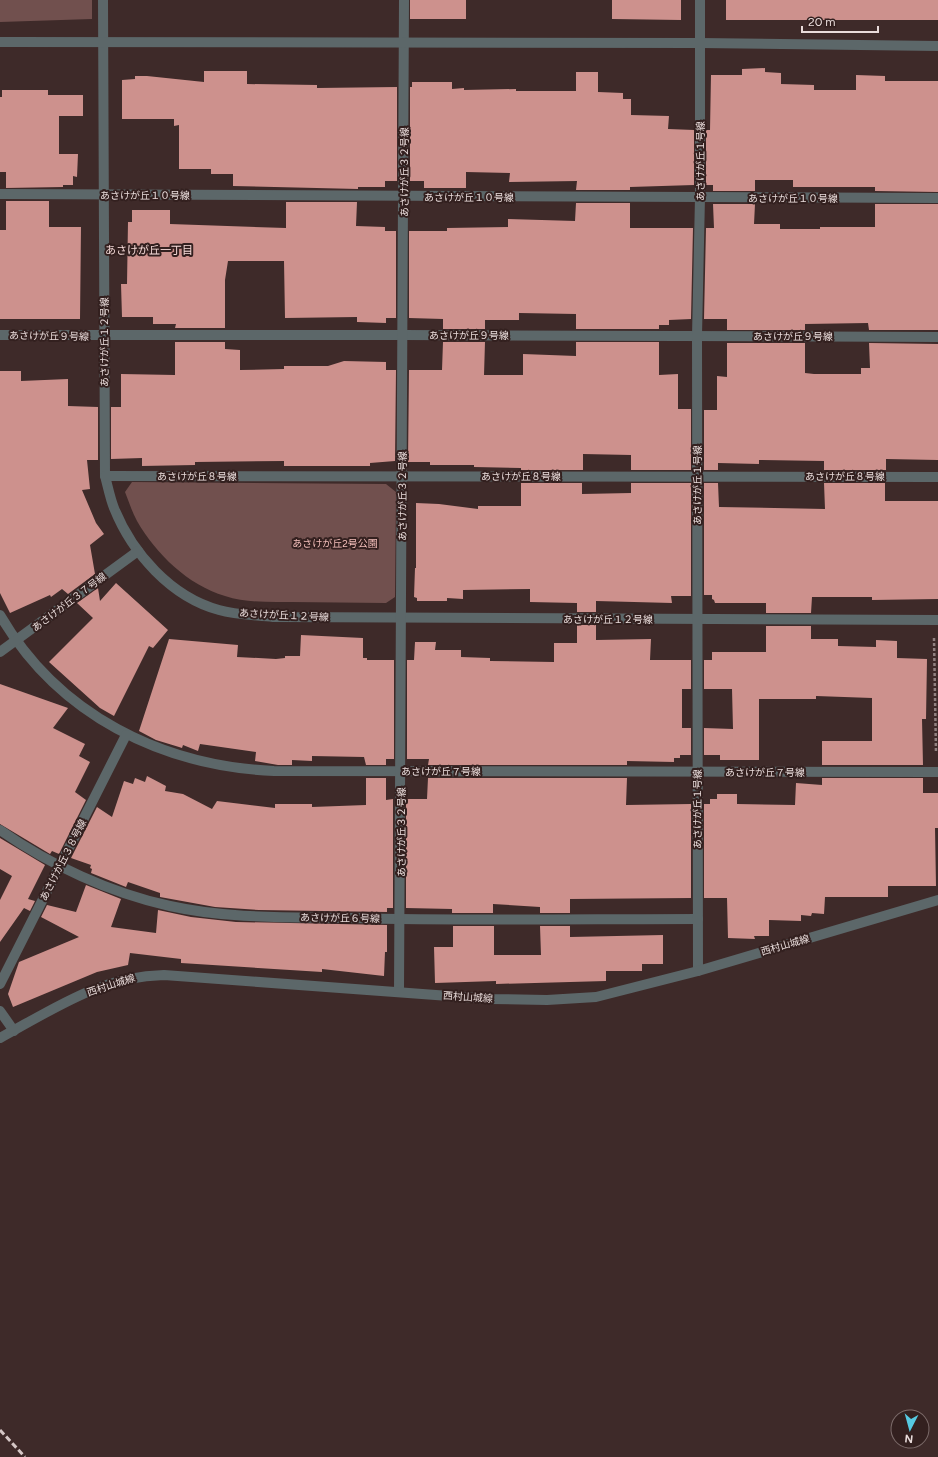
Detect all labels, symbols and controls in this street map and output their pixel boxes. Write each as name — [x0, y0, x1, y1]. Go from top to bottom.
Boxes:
scale bar — [802, 8, 878, 34]
text: 20 m — [808, 15, 836, 29]
street label: あさけが丘１号線 — [694, 121, 707, 201]
street label: あさけが丘３２号線 — [398, 127, 411, 217]
street label: あさけが丘１０号線 — [100, 189, 190, 202]
street label: あさけが丘１０号線 — [424, 191, 514, 204]
street label: あさけが丘１０号線 — [748, 192, 838, 205]
district label: あさけが丘一丁目 — [105, 244, 193, 257]
street label: あさけが丘１２号線 — [98, 297, 111, 387]
street label: あさけが丘９号線 — [9, 329, 89, 343]
street label: あさけが丘９号線 — [429, 329, 509, 342]
street label: あさけが丘９号線 — [753, 330, 833, 343]
street label: あさけが丘１号線 — [691, 445, 704, 525]
street label: あさけが丘３２号線 — [396, 451, 409, 541]
street label: あさけが丘８号線 — [157, 470, 237, 483]
street label: あさけが丘８号線 — [481, 470, 561, 483]
street label: あさけが丘８号線 — [805, 470, 885, 483]
park label: あさけが丘2号公園 — [292, 537, 378, 550]
street label: あさけが丘３７号線 — [29, 570, 109, 634]
street label: あさけが丘１２号線 — [239, 606, 329, 624]
street label: あさけが丘１２号線 — [563, 613, 653, 626]
street label: あさけが丘７号線 — [401, 765, 481, 778]
street label: あさけが丘７号線 — [725, 766, 805, 779]
street label: あさけが丘１号線 — [691, 769, 704, 849]
street label: あさけが丘３２号線 — [395, 787, 408, 877]
street label: あさけが丘３８号線 — [37, 817, 89, 903]
street label: あさけが丘６号線 — [300, 911, 380, 925]
street label: 西村山城線 — [759, 932, 811, 958]
street label: 西村山城線 — [85, 971, 137, 999]
street label: 西村山城線 — [443, 989, 493, 1005]
north arrow — [890, 1409, 930, 1449]
text: N — [904, 1432, 914, 1445]

